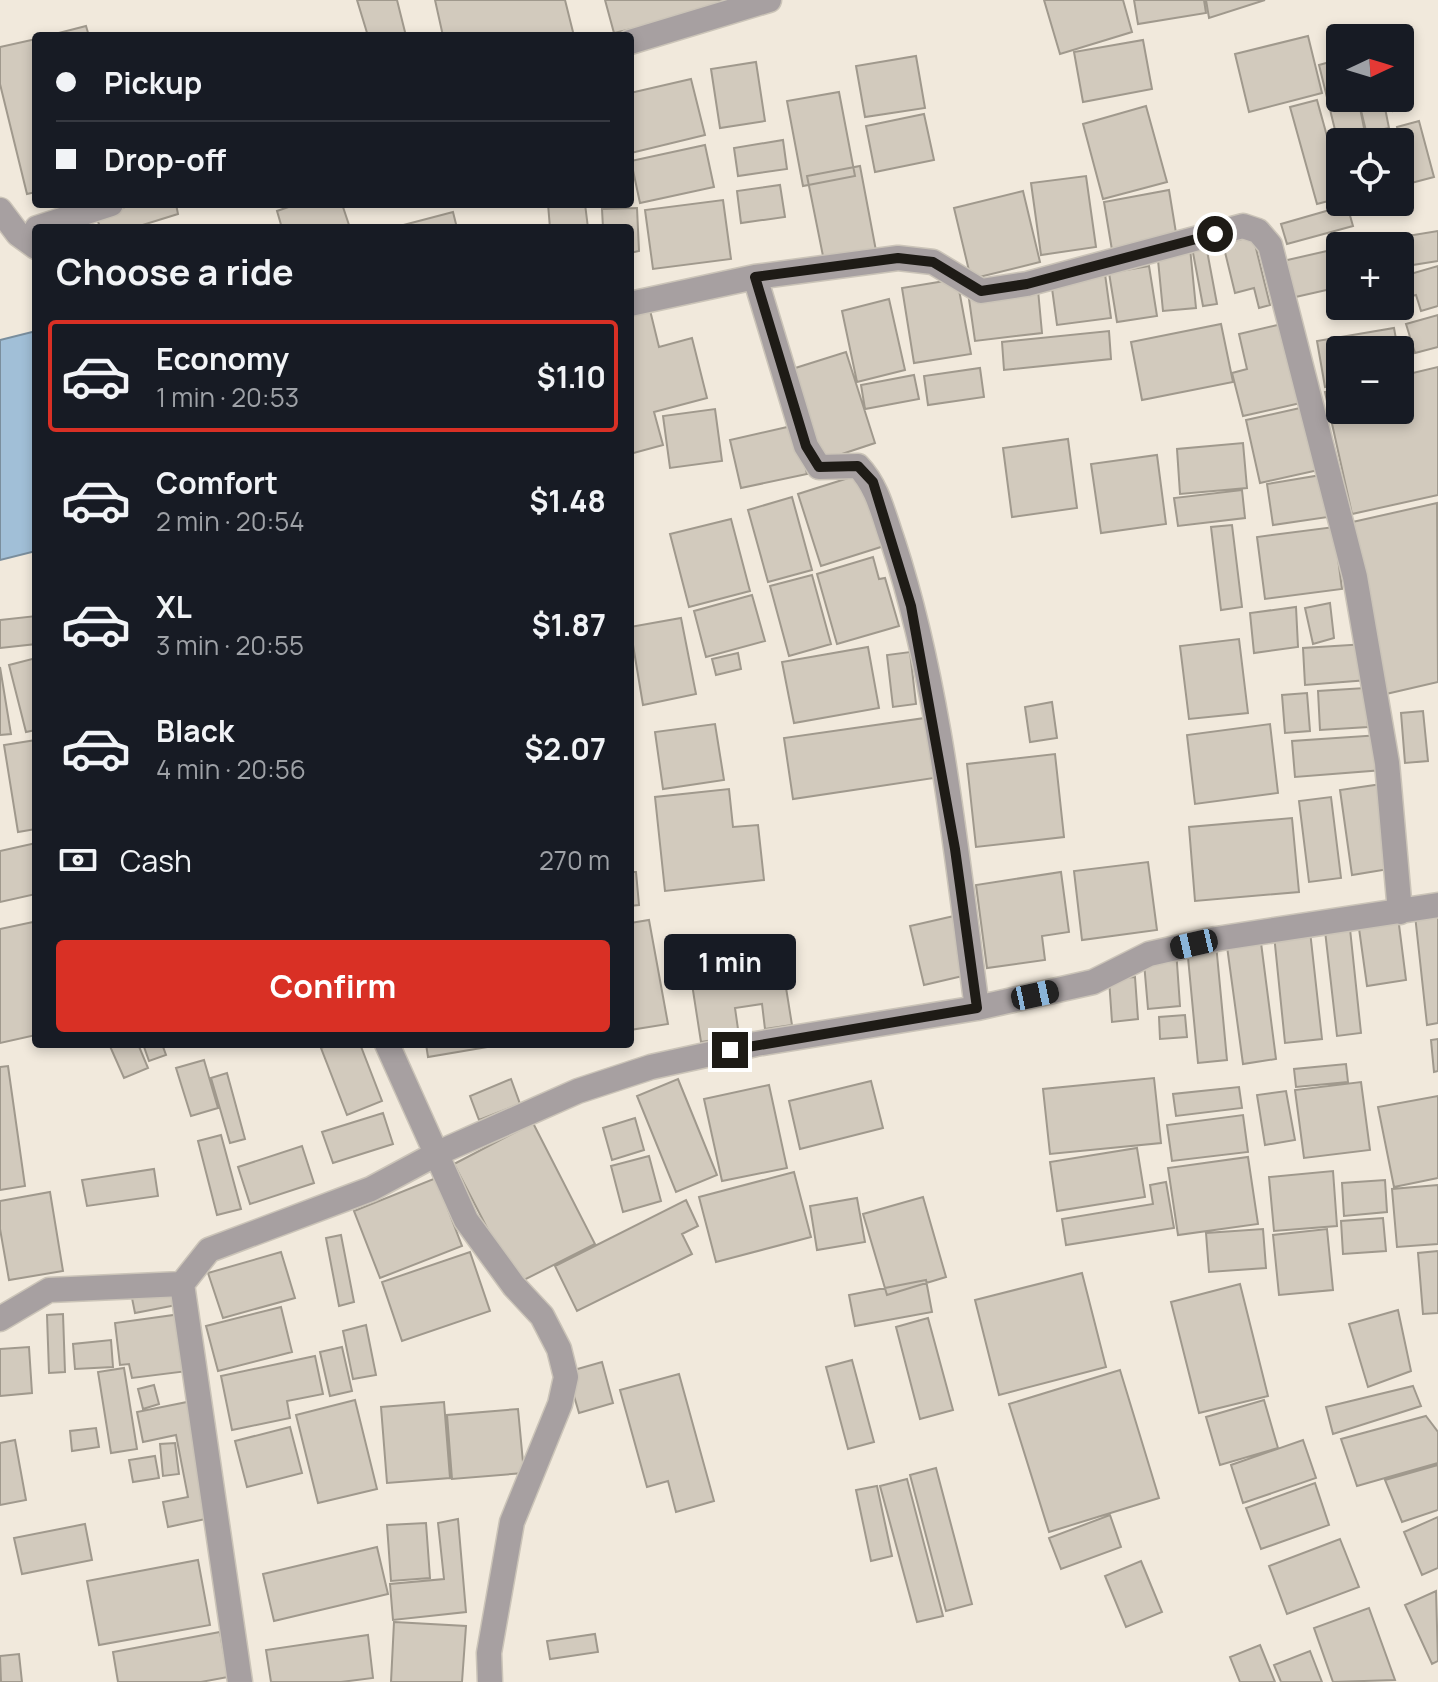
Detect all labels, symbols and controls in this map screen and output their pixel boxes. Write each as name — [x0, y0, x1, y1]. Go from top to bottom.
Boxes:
north arrow — [1326, 24, 1414, 112]
map controls — [1326, 24, 1414, 424]
text: Pickup — [104, 62, 202, 103]
button: locate — [1326, 128, 1414, 216]
text: Drop-off — [104, 139, 226, 180]
route start — [1197, 216, 1233, 252]
button: + — [1326, 232, 1414, 320]
text: Choose a ride — [56, 247, 294, 296]
button: − — [1326, 336, 1414, 424]
text: Economy — [156, 338, 289, 379]
icon: car — [60, 340, 132, 412]
text: $1.10 — [537, 356, 606, 397]
text: 1 min · 20:53 — [156, 379, 299, 415]
text: Comfort — [156, 462, 278, 503]
icon: car — [60, 464, 132, 536]
text: $1.48 — [529, 480, 606, 521]
text: 2 min · 20:54 — [156, 503, 305, 539]
text: XL — [156, 586, 192, 627]
icon: car — [60, 588, 132, 660]
text: $1.87 — [532, 604, 606, 645]
text: 3 min · 20:55 — [156, 627, 304, 663]
text: Black — [156, 710, 234, 751]
icon: car — [60, 712, 132, 784]
text: $2.07 — [524, 728, 606, 769]
text: 4 min · 20:56 — [156, 751, 306, 787]
icon: cash — [56, 838, 100, 882]
text: Cash — [120, 840, 192, 881]
text: 270 m — [539, 842, 610, 878]
car — [1168, 927, 1220, 961]
callout: 1 min — [664, 934, 796, 990]
button: Confirm — [56, 940, 610, 1032]
text: 1 min — [698, 944, 762, 980]
car — [1009, 978, 1061, 1012]
route end — [712, 1032, 748, 1068]

